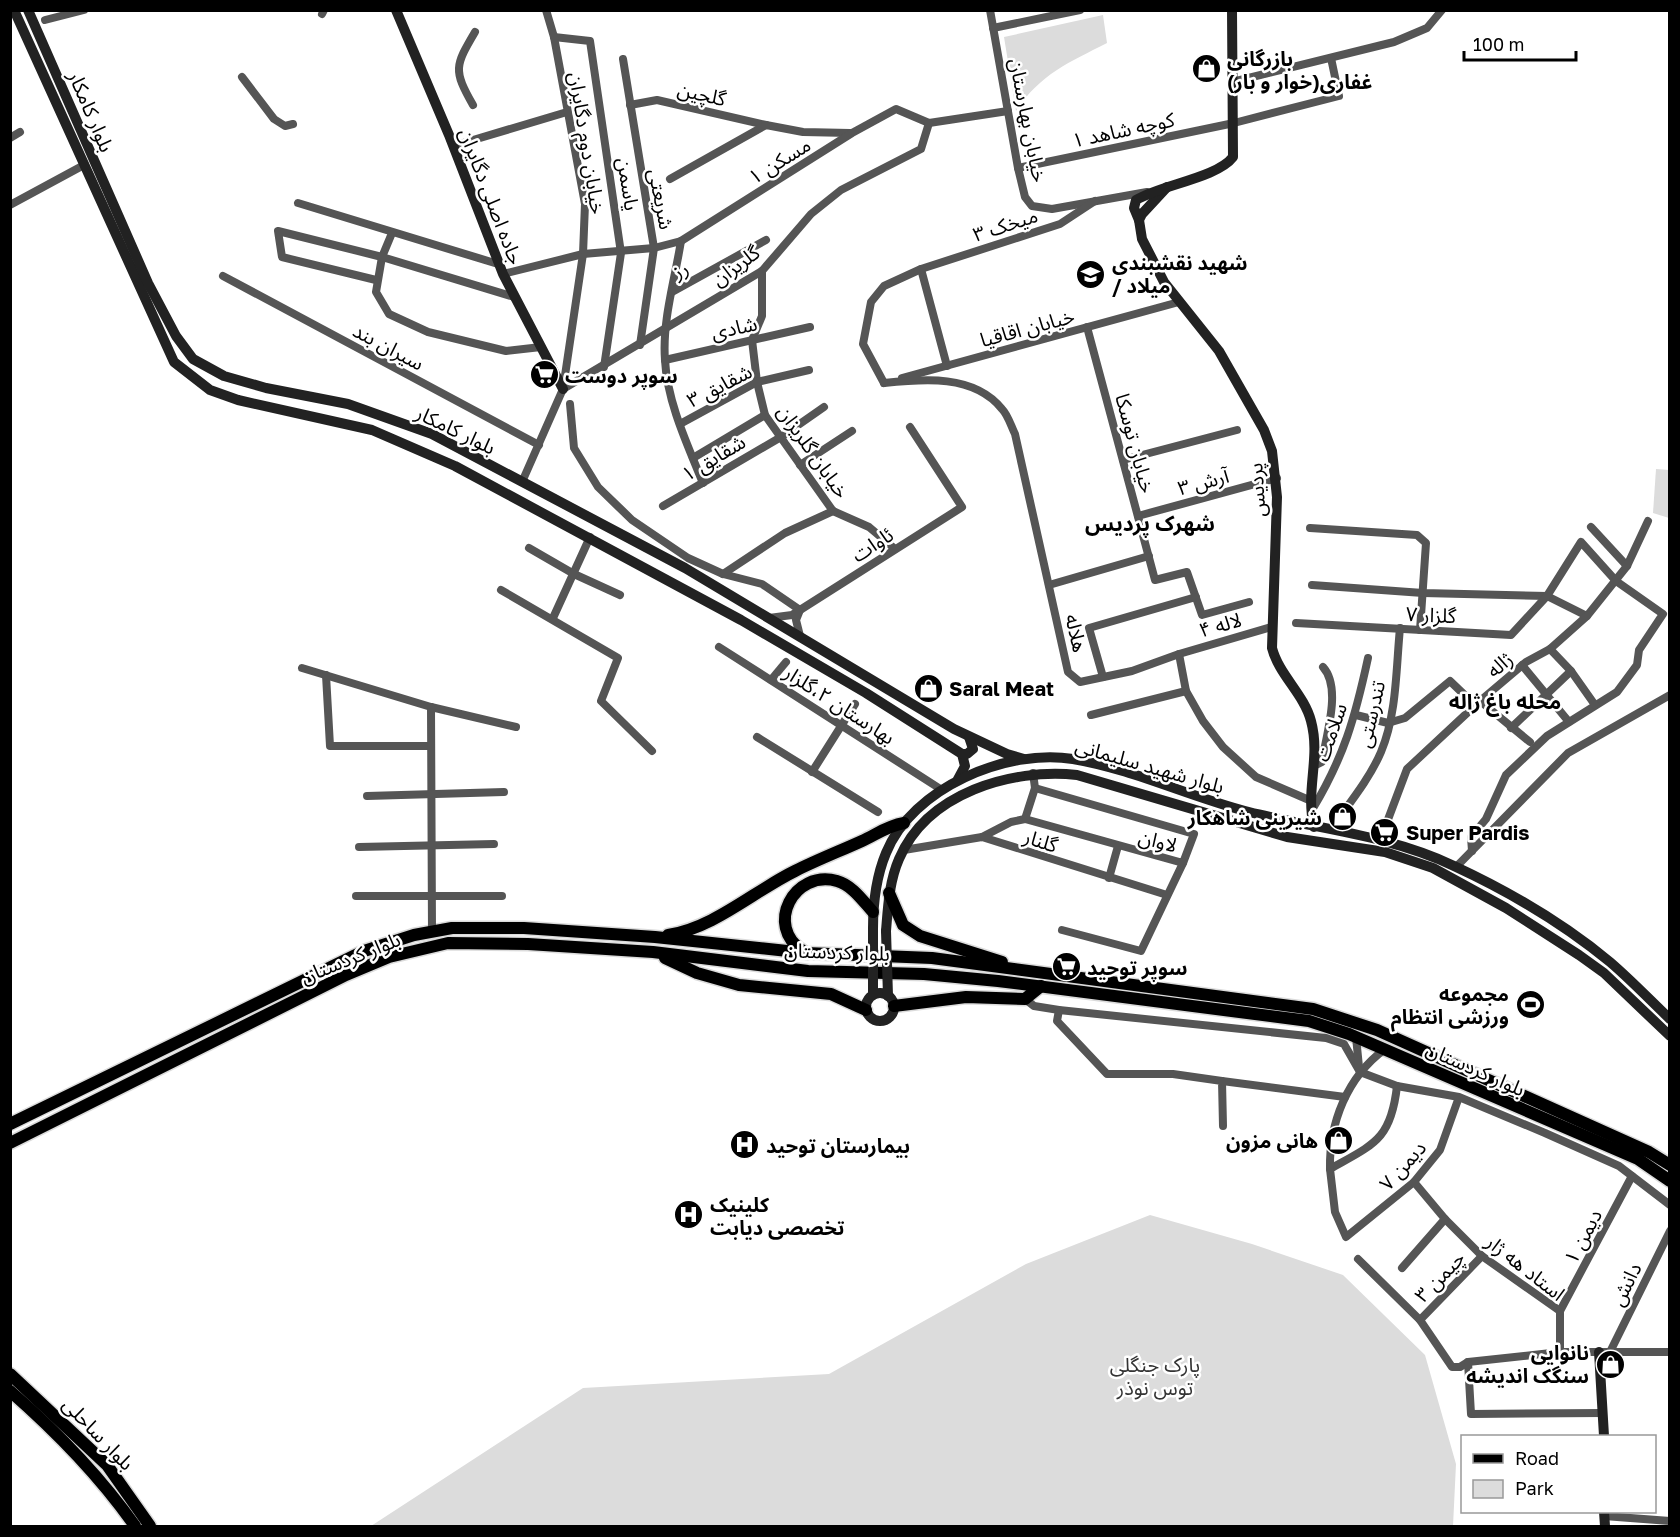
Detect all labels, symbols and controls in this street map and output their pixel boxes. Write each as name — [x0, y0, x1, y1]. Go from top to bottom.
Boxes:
scale bar — [1464, 24, 1576, 62]
text: 100 m — [1473, 33, 1524, 55]
place label: بازرگانی غفاری(خوار و بار) — [1227, 46, 1372, 94]
shop icon: بازرگانی غفاری(خوار و بار) — [1190, 53, 1222, 85]
street label: خیابان بهارستان — [1004, 56, 1053, 184]
street label: بلوار کامکار — [63, 66, 120, 156]
street label: خیابان دوم دگایران — [561, 70, 611, 216]
street label: گلچین — [675, 76, 729, 112]
street label: کوچه شاهد ۱ — [1070, 106, 1178, 154]
street label: جاده اصلی دگایران — [454, 124, 529, 268]
street label: مسکن ۱ — [744, 132, 815, 189]
street label: یاسمن — [612, 156, 645, 213]
street label: شریعتی — [643, 166, 680, 232]
street label: میخک ۳ — [970, 202, 1040, 246]
street label: گلریزان — [706, 239, 765, 291]
place label: شهید نقشبندی / میلاد — [1112, 250, 1248, 298]
street label: رز — [667, 255, 693, 284]
school or university icon: شهید نقشبندی / میلاد — [1075, 258, 1107, 290]
street label: خیابان اقاقیا — [977, 303, 1077, 352]
street label: شادی — [709, 310, 759, 345]
street label: سیران بند — [349, 317, 429, 376]
street label: شقایق ۳ — [682, 358, 757, 413]
supermarket icon: سوپر دوست — [528, 359, 560, 391]
place label: سوپر دوست — [565, 363, 678, 390]
street label: خیابان توسکا — [1110, 391, 1161, 496]
street label: بلوار کامکار — [411, 399, 500, 459]
street label: خیابان گلریزان — [772, 400, 855, 503]
street label: شقایق ۱ — [677, 429, 750, 487]
street label: آرش ۳ — [1175, 462, 1233, 500]
street label: پردیس — [1242, 462, 1272, 518]
district label: شهرک پردیس — [1085, 510, 1215, 538]
street label: ئاوات — [847, 522, 898, 567]
street label: گلزار ۷ — [1405, 601, 1457, 628]
street label: لاله ۴ — [1196, 607, 1244, 641]
street label: هلاله — [1061, 612, 1093, 654]
street label: ژاله — [1481, 646, 1518, 682]
street label: بهارستان ۲،گلزار — [779, 659, 900, 750]
shop icon: Saral Meat — [912, 672, 944, 704]
place label: Saral Meat — [949, 676, 1054, 700]
street label: تندرستی — [1351, 678, 1390, 750]
district label: محله باغ ژاله — [1449, 688, 1561, 717]
street label: سلامت — [1309, 700, 1351, 764]
street label: بلوار شهید سلیمانی — [1073, 732, 1227, 799]
shop icon: شیرینی شاهکار — [1327, 801, 1359, 833]
place label: شیرینی شاهکار — [1187, 805, 1322, 830]
supermarket icon: Super Pardis — [1369, 816, 1401, 848]
place label: Super Pardis — [1406, 820, 1529, 844]
street label: گلنار — [1020, 823, 1062, 858]
street label: لاوان — [1136, 824, 1180, 857]
street label: بلوار کردستان — [297, 926, 404, 989]
street label: بلوار کردستان — [784, 937, 890, 966]
supermarket icon: سوپر توحید — [1050, 951, 1082, 983]
place label: سوپر توحید — [1087, 955, 1188, 982]
place label: مجموعه ورزشی انتظام — [1391, 981, 1509, 1032]
sports icon: مجموعه ورزشی انتظام — [1514, 988, 1546, 1020]
street label: بلوار کردستان — [1422, 1036, 1529, 1101]
shop icon: هانی مزون — [1323, 1124, 1355, 1156]
place label: هانی مزون — [1226, 1128, 1318, 1153]
hospital icon: بیمارستان توحید — [729, 1129, 761, 1161]
place label: بیمارستان توحید — [766, 1133, 910, 1158]
street label: دیمن ۷ — [1374, 1135, 1431, 1195]
place label: کلینیک تخصصی دیابت — [710, 1192, 844, 1240]
hospital icon: کلینیک تخصصی دیابت — [673, 1199, 705, 1231]
street label: دیمن ۱ — [1558, 1205, 1607, 1268]
street label: استاد هه ژار — [1480, 1228, 1570, 1306]
street label: چیمن ۳ — [1409, 1245, 1471, 1308]
street label: دانش — [1604, 1258, 1647, 1310]
place label: نانوایی سنگک اندیشه — [1466, 1340, 1589, 1388]
shop icon: نانوایی سنگک اندیشه — [1594, 1348, 1626, 1380]
park label: پارک جنگلی توس نوذر — [1110, 1352, 1200, 1400]
street label: بلوار ساحلی — [58, 1392, 140, 1475]
legend — [1461, 1435, 1656, 1513]
text: Road — [1515, 1447, 1559, 1469]
text: Park — [1515, 1477, 1554, 1499]

